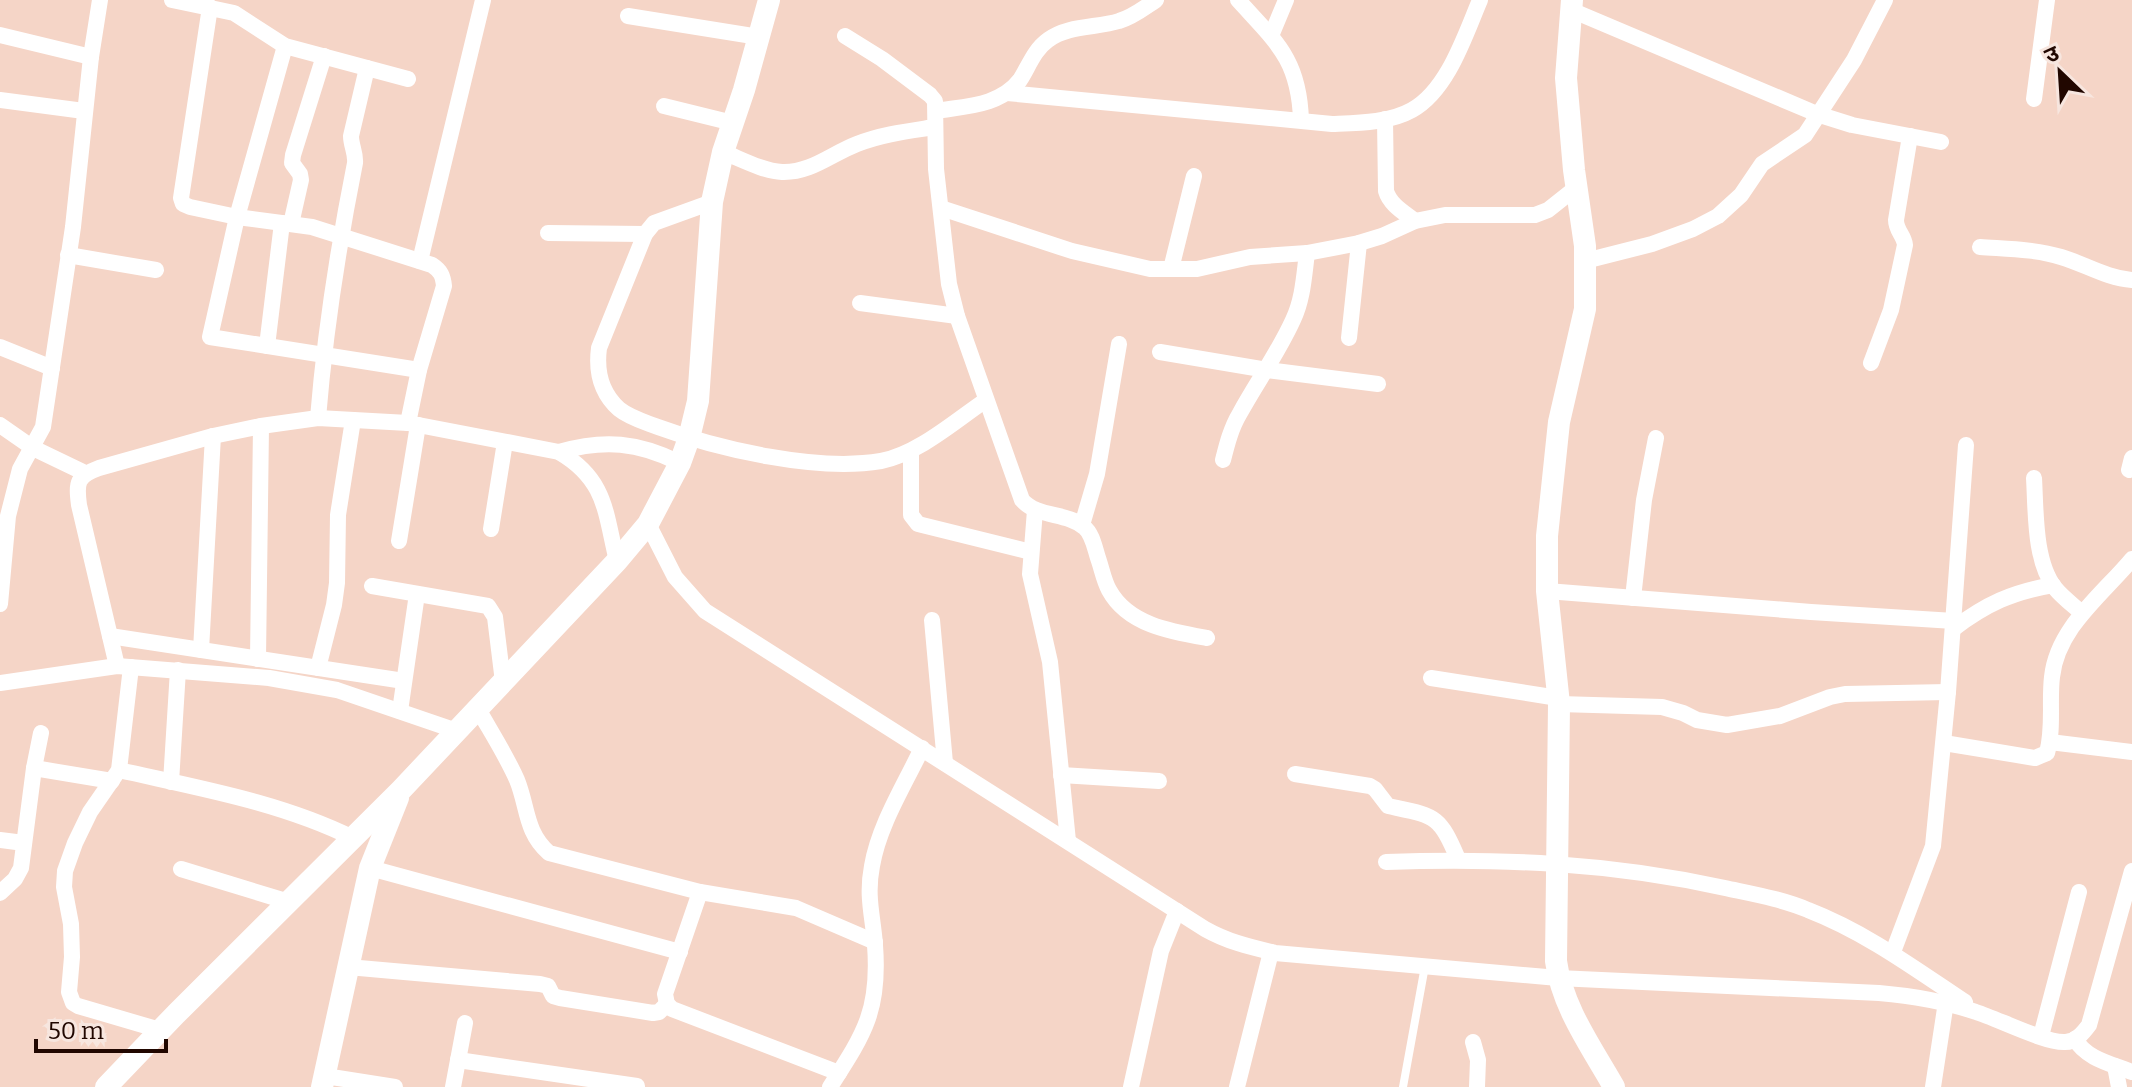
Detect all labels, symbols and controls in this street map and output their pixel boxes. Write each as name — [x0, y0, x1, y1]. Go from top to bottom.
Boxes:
north arrow — [2020, 32, 2100, 112]
text: उ — [2040, 39, 2064, 69]
scale bar — [36, 1003, 166, 1053]
text: 50 m — [48, 1017, 104, 1045]

